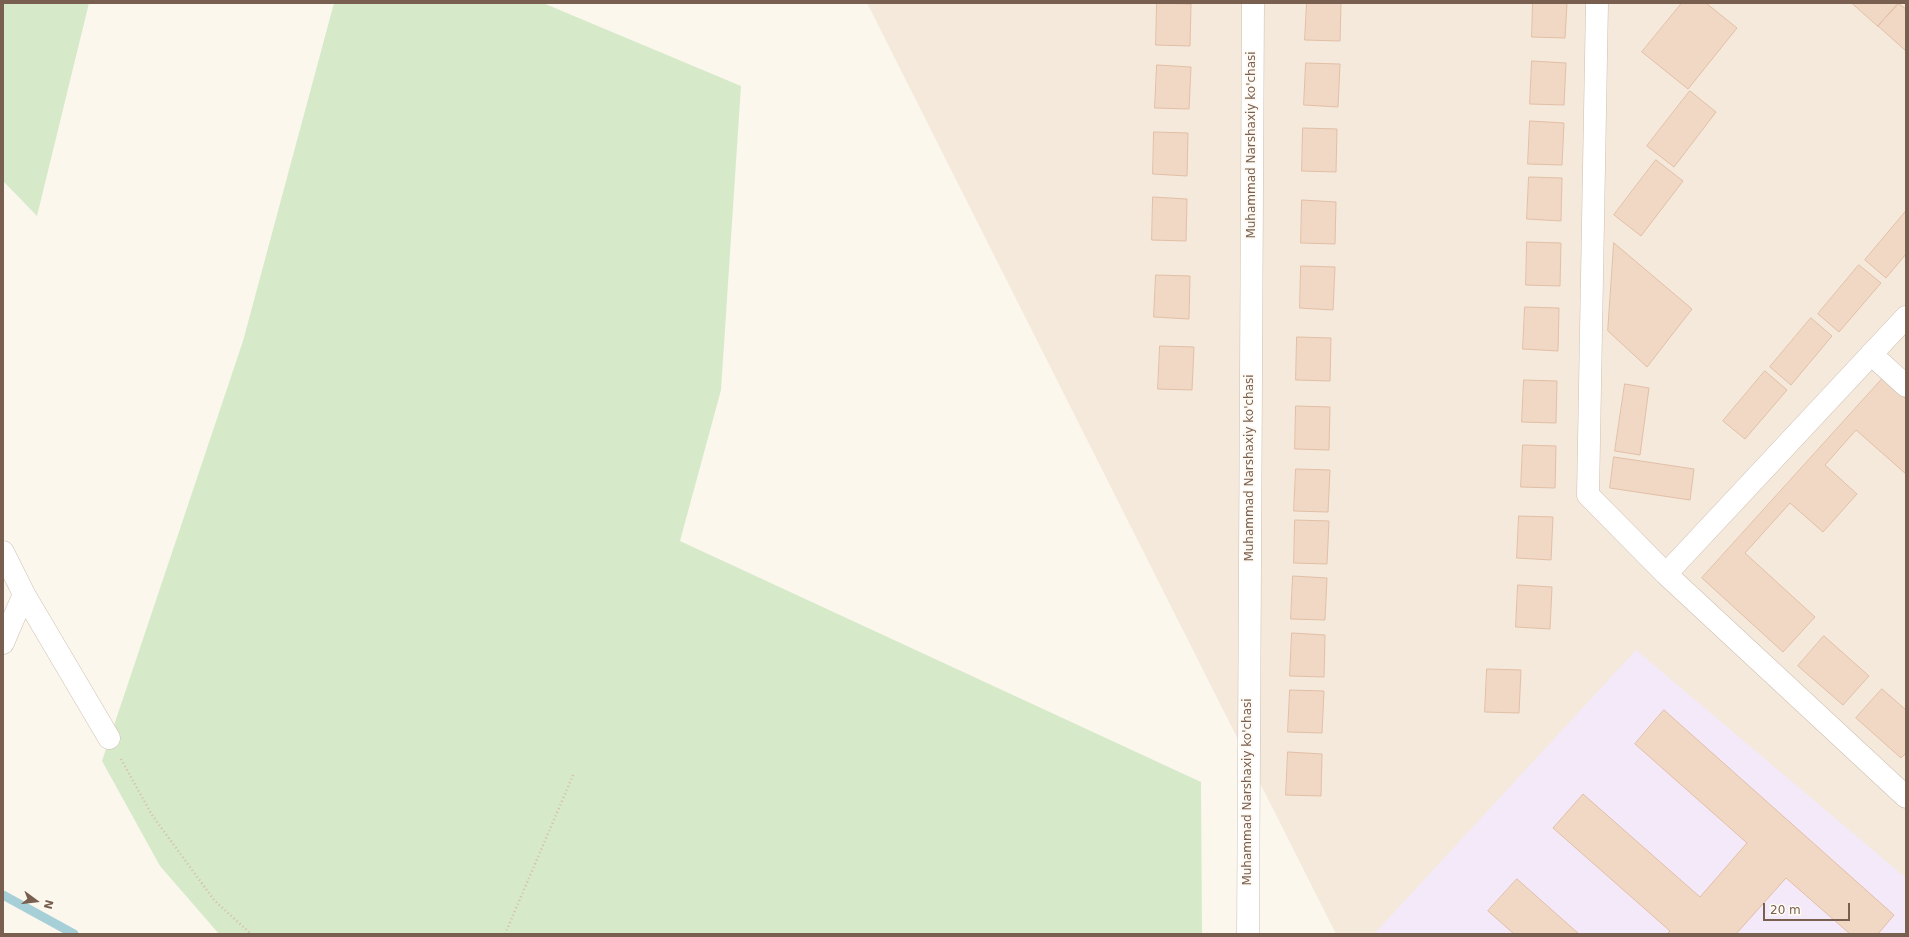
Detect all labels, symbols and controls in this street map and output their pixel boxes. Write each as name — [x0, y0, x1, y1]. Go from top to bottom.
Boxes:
street label: Muhammad Narshaxiy ko'chasi — [1245, 51, 1259, 239]
street label: Muhammad Narshaxiy ko'chasi — [1243, 374, 1257, 562]
street label: Muhammad Narshaxiy ko'chasi — [1241, 698, 1255, 886]
north arrow — [16, 881, 56, 921]
scale bar — [1765, 895, 1852, 921]
text: N — [41, 898, 56, 910]
text: 20 m — [1770, 903, 1801, 917]

